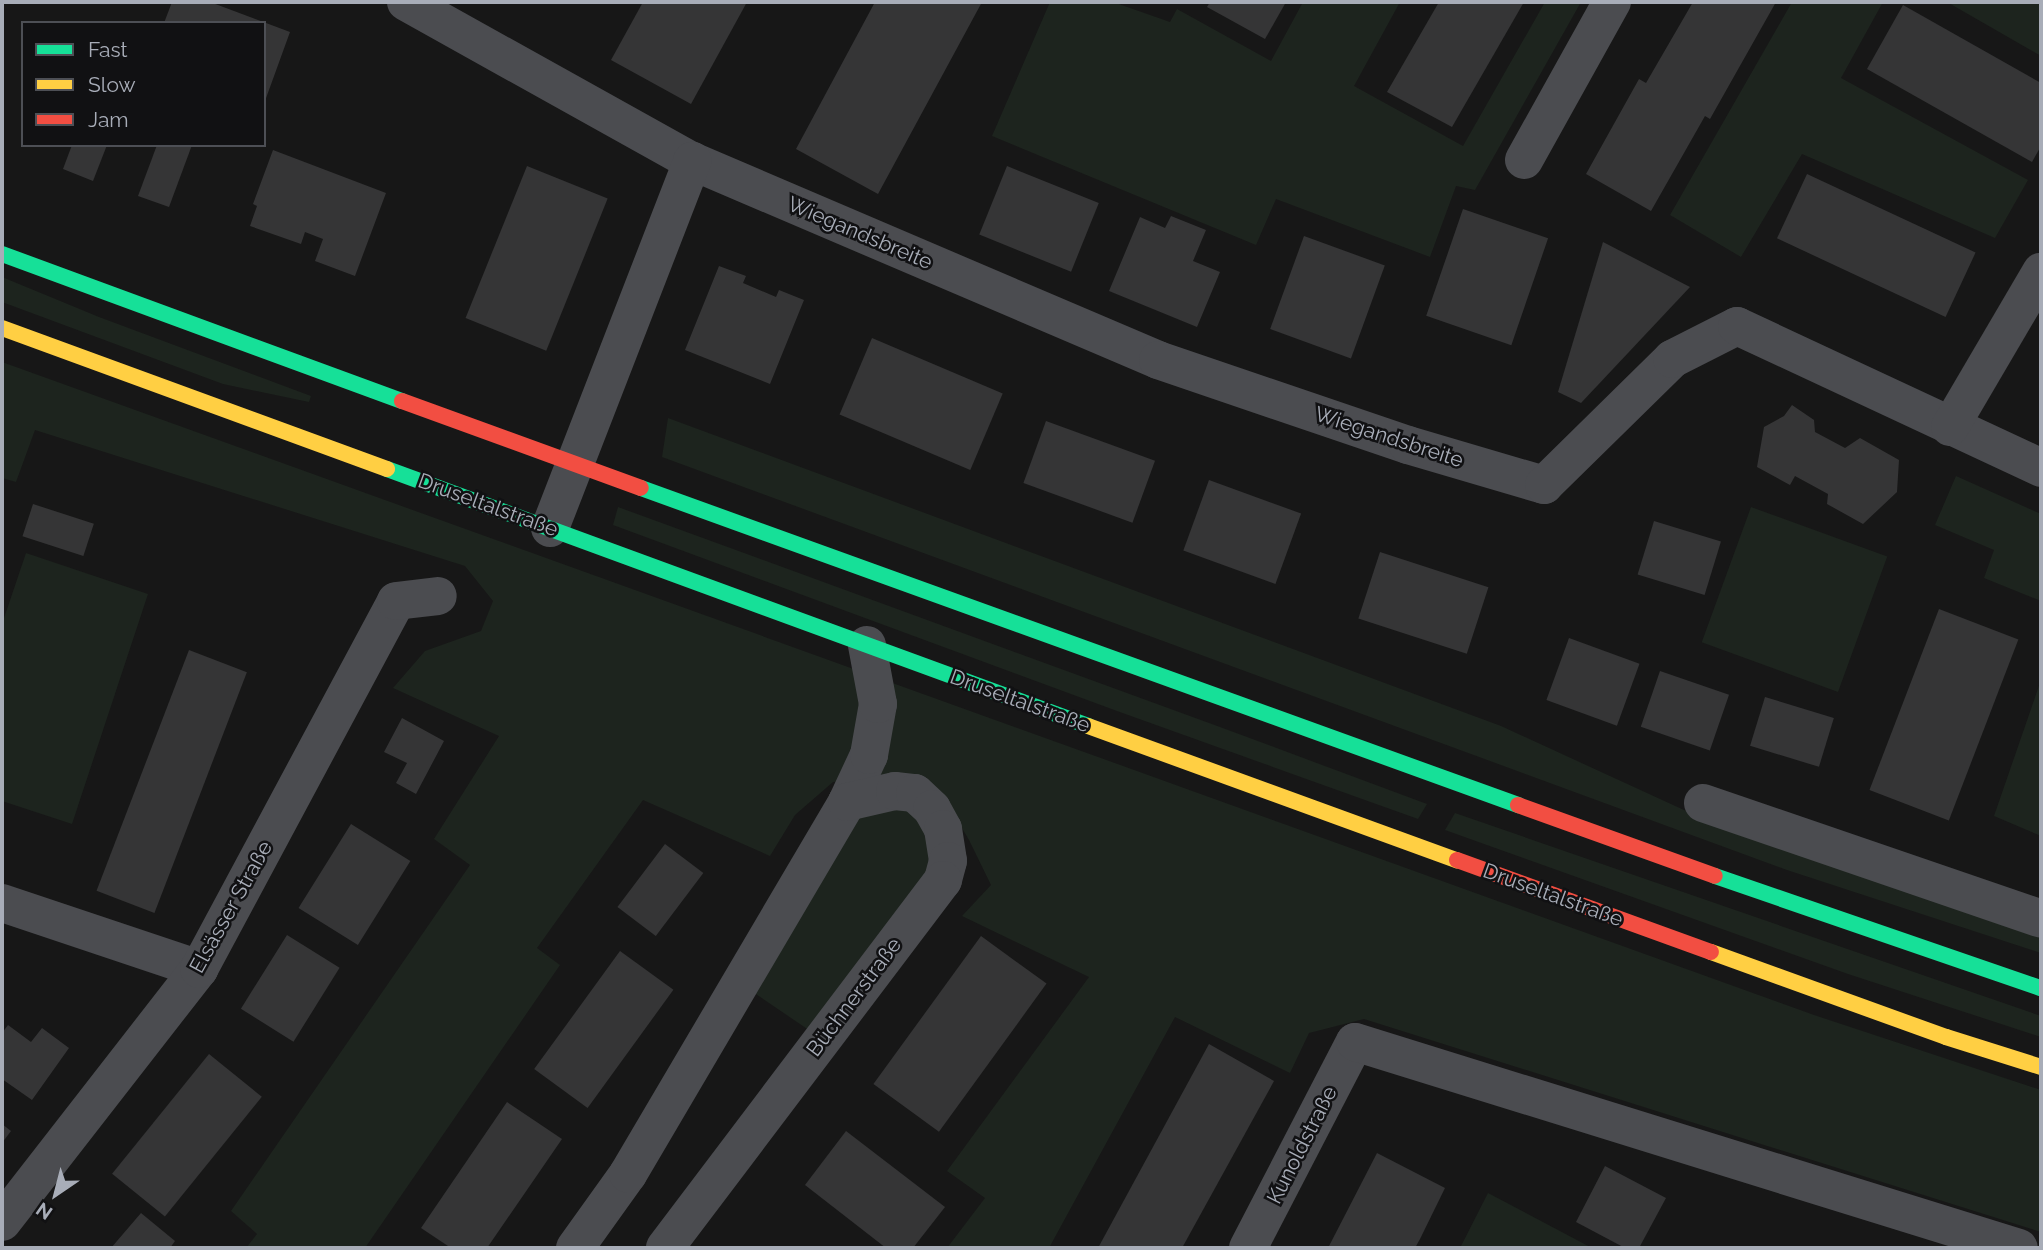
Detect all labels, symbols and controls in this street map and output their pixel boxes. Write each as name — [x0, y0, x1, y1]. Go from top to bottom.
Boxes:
legend — [21, 21, 266, 147]
text: Fast — [88, 37, 128, 62]
text: Slow — [88, 72, 136, 97]
text: Jam — [88, 107, 129, 132]
street label: Wiegandsbreite — [784, 191, 936, 275]
street label: Wiegandsbreite — [1311, 401, 1467, 473]
street label: Druseltalstraße — [415, 468, 561, 542]
street label: Druseltalstraße — [947, 664, 1093, 738]
street label: Elsässer Straße — [184, 836, 278, 978]
street label: Druseltalstraße — [1480, 858, 1626, 932]
street label: Büchnerstraße — [801, 933, 907, 1061]
street label: Kunoldstraße — [1261, 1082, 1343, 1208]
north arrow — [21, 1159, 91, 1229]
text: N — [32, 1198, 56, 1224]

